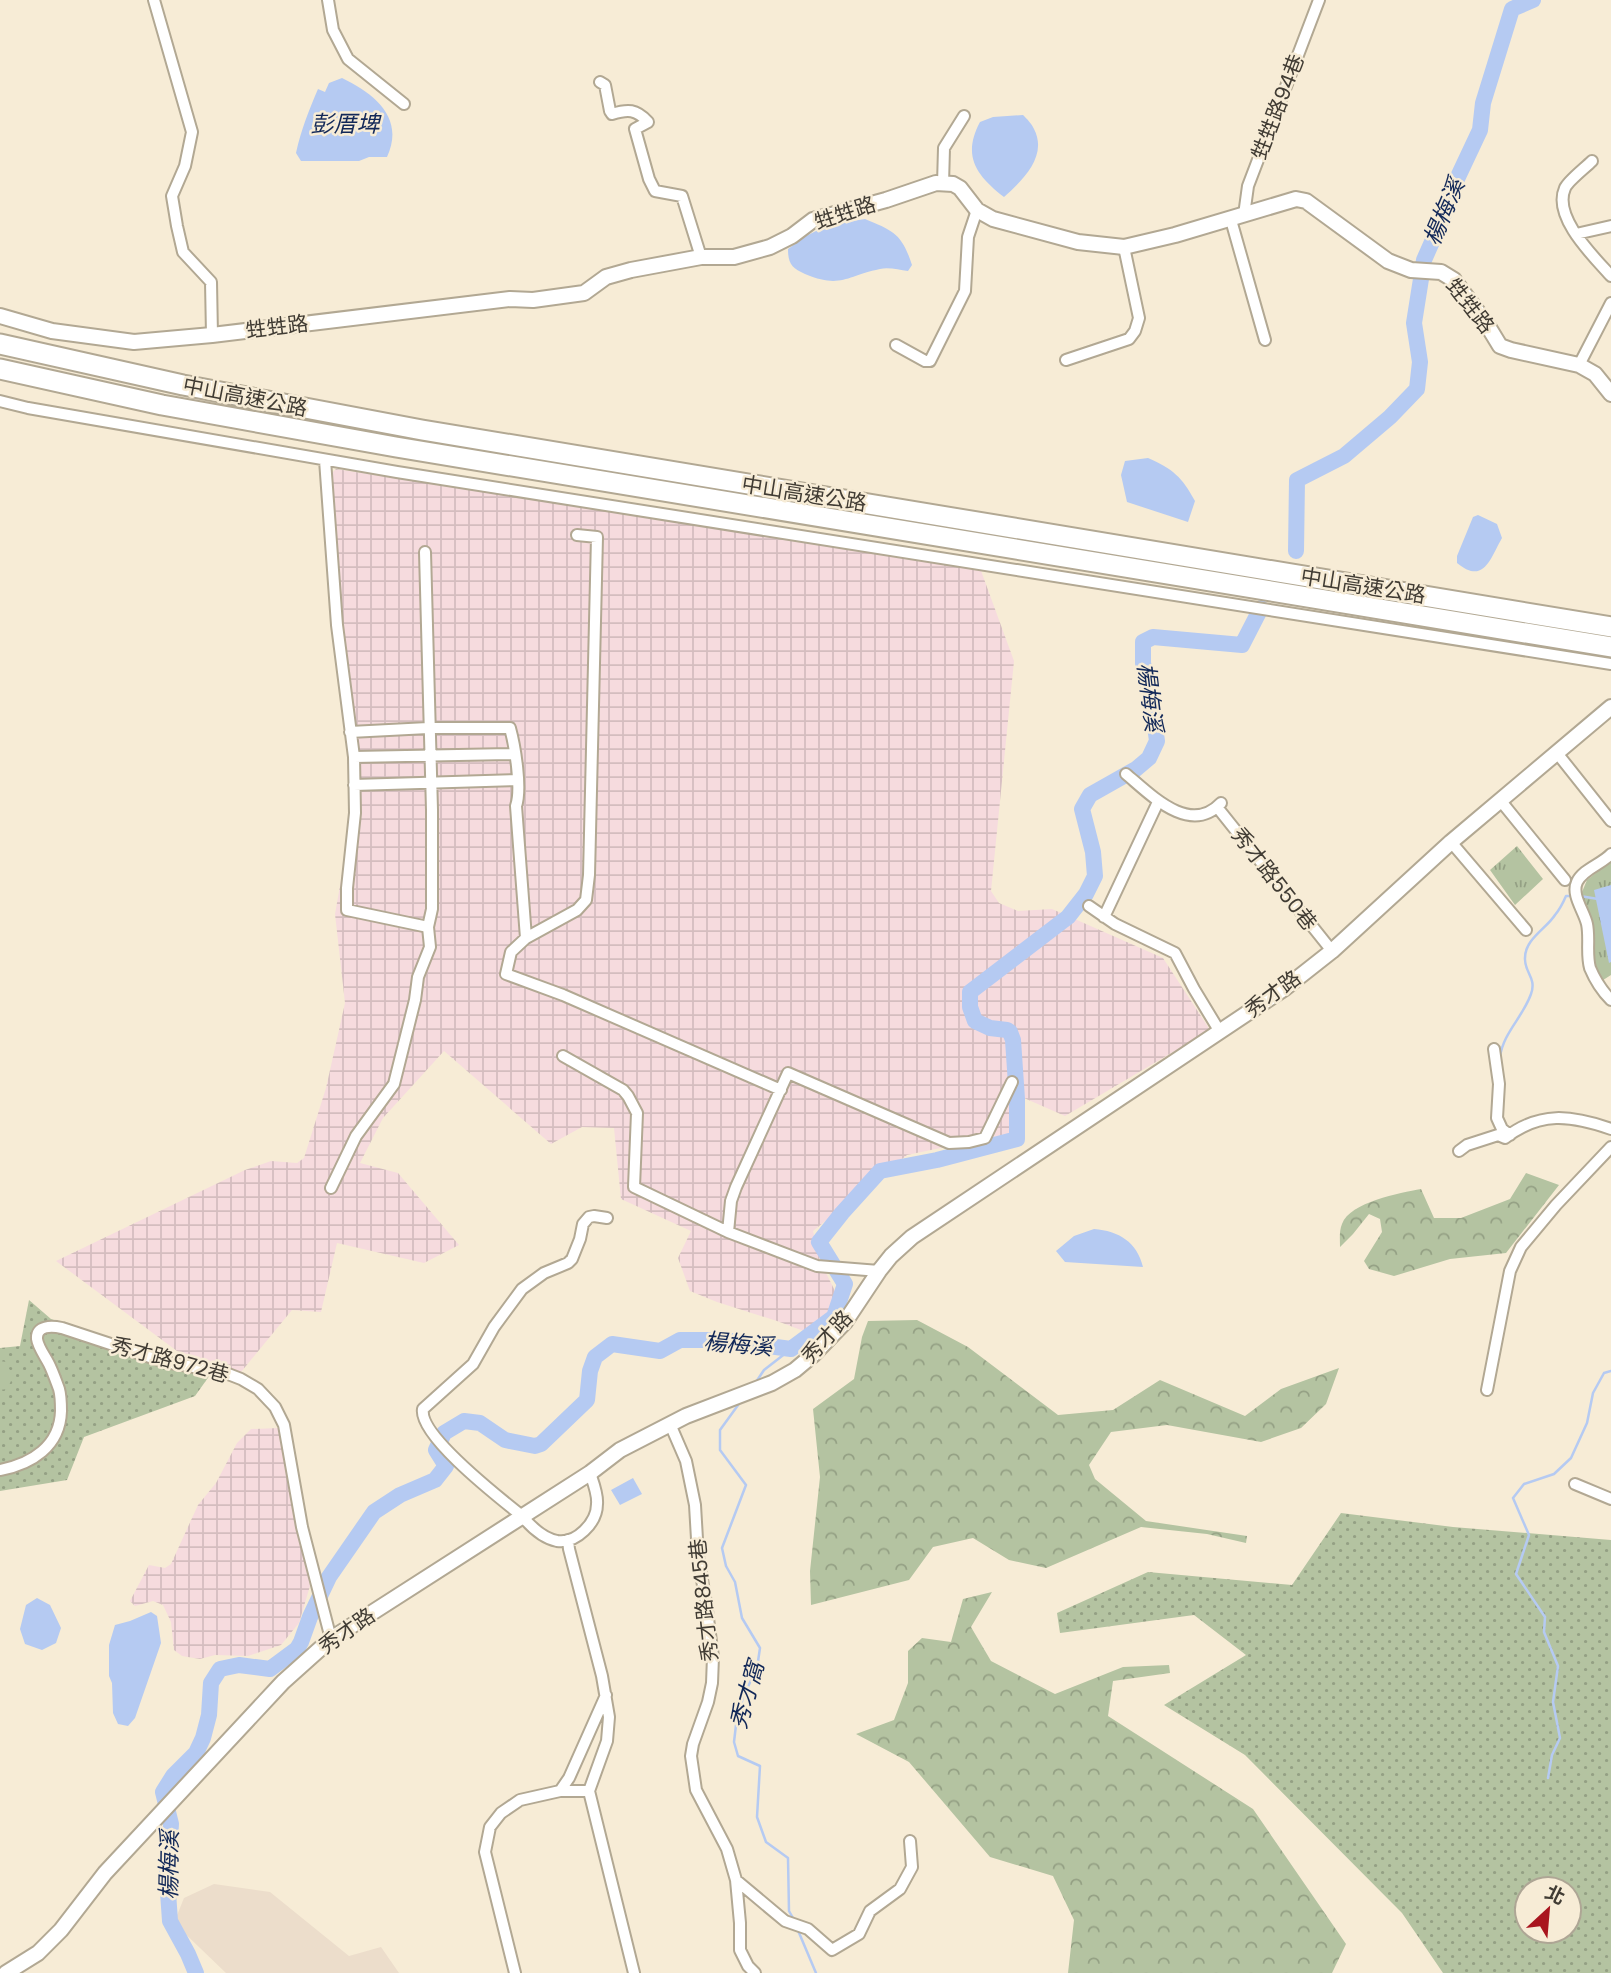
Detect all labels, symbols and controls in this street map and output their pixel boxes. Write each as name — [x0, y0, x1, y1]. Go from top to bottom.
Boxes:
street label: 甡甡路94巷 — [1244, 50, 1311, 164]
water label: 彭厝埤 — [311, 108, 383, 140]
water label: 楊梅溪 — [1416, 171, 1473, 250]
street label: 甡甡路 — [810, 189, 879, 236]
street label: 甡甡路 — [1440, 272, 1501, 339]
street label: 甡甡路 — [244, 308, 310, 345]
street label: 中山高速公路 — [180, 370, 310, 423]
street label: 中山高速公路 — [740, 469, 869, 518]
street label: 中山高速公路 — [1299, 561, 1428, 610]
water label: 楊梅溪 — [1130, 661, 1170, 736]
street label: 秀才路550巷 — [1225, 821, 1324, 936]
street label: 秀才路 — [1239, 963, 1307, 1024]
street label: 秀才路 — [795, 1304, 859, 1370]
water label: 楊梅溪 — [702, 1325, 777, 1363]
street label: 秀才路972巷 — [108, 1330, 232, 1389]
street label: 秀才路845巷 — [683, 1537, 724, 1663]
street label: 秀才路 — [313, 1601, 381, 1661]
water label: 秀才窩 — [722, 1654, 773, 1733]
water label: 楊梅溪 — [152, 1827, 186, 1900]
north arrow — [1513, 1875, 1583, 1945]
text: 北 — [1541, 1879, 1570, 1911]

